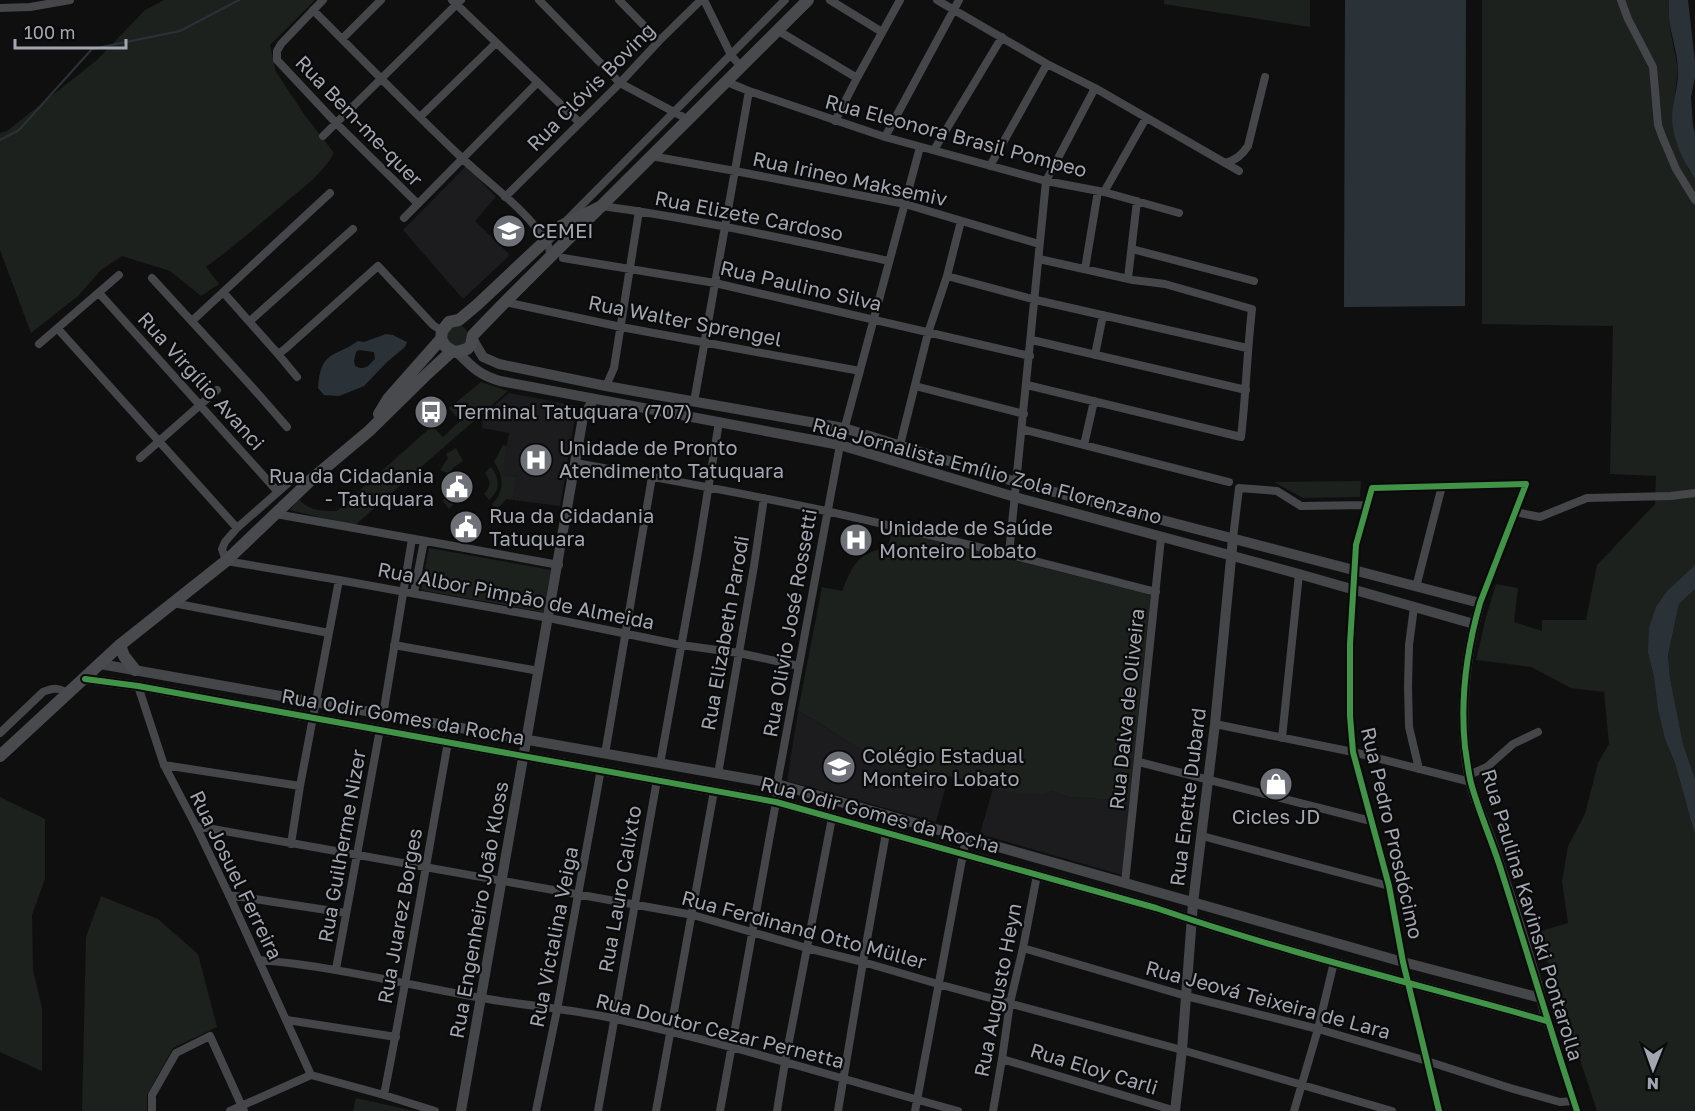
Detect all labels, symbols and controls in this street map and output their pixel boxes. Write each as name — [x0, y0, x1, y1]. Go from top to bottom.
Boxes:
scale bar — [15, 12, 126, 50]
street label: Rua Clóvis Boving — [521, 17, 659, 155]
text: 100 m — [24, 21, 75, 43]
street label: Rua Bem-me-quer — [291, 50, 428, 191]
street label: Rua Eleonora Brasil Pompeo — [823, 89, 1090, 182]
street label: Rua Irineo Maksemiv — [751, 146, 950, 210]
street label: Rua Elizete Cardoso — [653, 185, 845, 245]
school or university icon: CEMEI — [491, 213, 527, 249]
place label: CEMEI — [532, 218, 593, 242]
street label: Rua Paulino Silva — [718, 255, 884, 315]
street label: Rua Walter Sprengel — [586, 289, 784, 351]
street label: Rua Virgílio Avanci — [133, 306, 270, 454]
bus stop icon: Terminal Tatuquara (707) — [413, 394, 449, 430]
place label: Terminal Tatuquara (707) — [454, 399, 692, 423]
street label: Rua Jornalista Emílio Zola Florenzano — [810, 412, 1165, 528]
place label: Unidade de Pronto Atendimento Tatuquara — [559, 435, 784, 482]
hospital icon: Unidade de Pronto Atendimento Tatuquara — [518, 442, 554, 478]
place label: Rua da Cidadania - Tatuquara — [269, 463, 434, 510]
public building icon: Rua da Cidadania - Tatuquara — [439, 469, 475, 505]
place label: Rua da Cidadania Tatuquara — [489, 503, 654, 550]
street label: Rua Olivio José Rossetti — [757, 507, 821, 739]
public building icon: Rua da Cidadania Tatuquara — [448, 509, 484, 545]
place label: Unidade de Saúde Monteiro Lobato — [879, 515, 1053, 562]
hospital icon: Unidade de Saúde Monteiro Lobato — [838, 522, 874, 558]
street label: Rua Elizabeth Parodi — [695, 533, 753, 732]
street label: Rua Albor Pimpão de Almeida — [376, 556, 657, 634]
street label: Rua Dalva de Oliveira — [1104, 607, 1148, 811]
street label: Rua Odir Gomes da Rocha — [280, 683, 527, 749]
street label: Rua Enette Dubard — [1164, 706, 1210, 888]
street label: Rua Pedro Prosdócimo — [1357, 725, 1429, 941]
place label: Colégio Estadual Monteiro Lobato — [862, 743, 1024, 790]
street label: Rua Guilherme Nizer — [312, 747, 370, 944]
school or university icon: Colégio Estadual Monteiro Lobato — [821, 749, 857, 785]
shop icon: Cicles JD — [1258, 766, 1294, 802]
street label: Rua Paulina Kavinski Pontarolla — [1477, 766, 1589, 1064]
street label: Rua Odir Gomes da Rocha — [758, 771, 1002, 858]
street label: Rua Engenheiro João Kloss — [444, 779, 512, 1040]
street label: Rua Josuel Ferreira — [186, 786, 288, 963]
street label: Rua Lauro Calixto — [593, 803, 646, 974]
place label: Cicles JD — [1232, 804, 1320, 828]
street label: Rua Juarez Borges — [372, 826, 426, 1006]
street label: Rua Victalina Veiga — [524, 844, 582, 1029]
street label: Rua Ferdinand Otto Müller — [679, 885, 929, 973]
street label: Rua Augusto Heyn — [968, 901, 1026, 1079]
street label: Rua Jeová Teixeira de Lara — [1143, 955, 1393, 1043]
street label: Rua Doutor Cezar Pernetta — [593, 988, 847, 1073]
street label: Rua Eloy Carli — [1028, 1037, 1161, 1099]
north arrow — [1623, 1039, 1683, 1099]
text: N — [1646, 1074, 1659, 1094]

